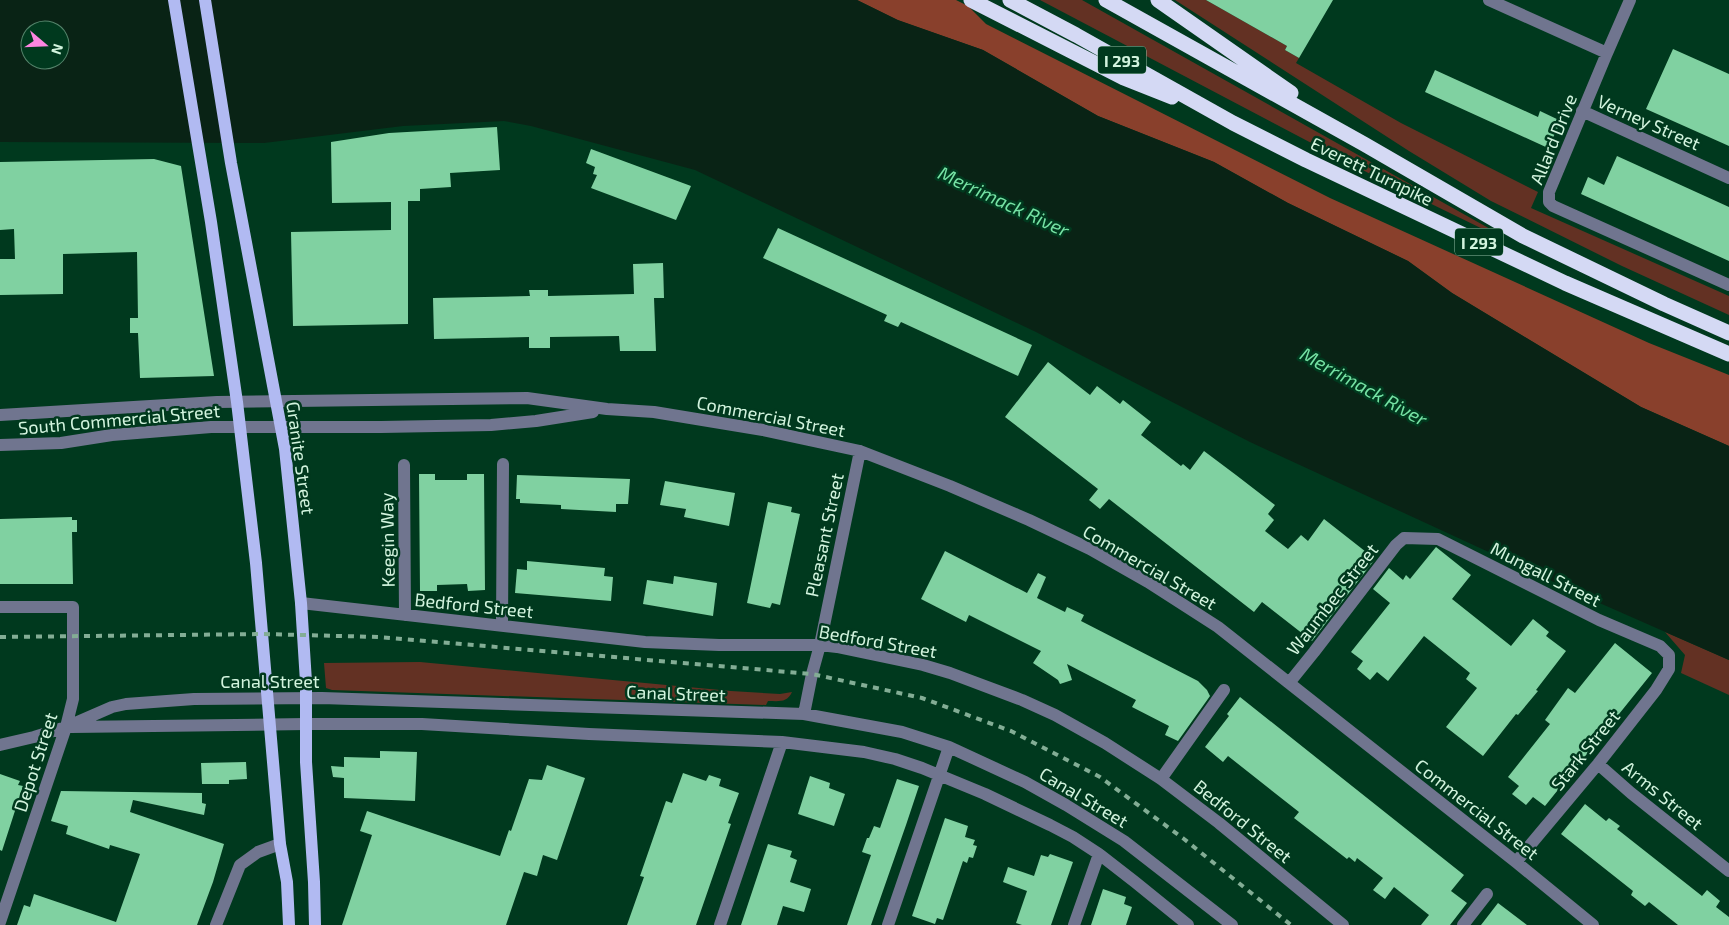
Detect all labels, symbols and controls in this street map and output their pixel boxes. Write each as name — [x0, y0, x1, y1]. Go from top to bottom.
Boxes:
north arrow — [20, 20, 70, 70]
text: N — [48, 42, 67, 57]
road number: I 293 — [1098, 46, 1146, 74]
street label: Verney Street — [1594, 89, 1704, 155]
street label: Allard Drive — [1525, 90, 1581, 188]
street label: Everett Turnpike — [1307, 132, 1437, 210]
water label: Merrimack River — [935, 161, 1073, 242]
road number: I 293 — [1455, 228, 1503, 256]
water label: Merrimack River — [1296, 342, 1432, 431]
street label: Commercial Street — [695, 391, 847, 441]
street label: South Commercial Street — [17, 399, 221, 439]
street label: Granite Street — [282, 400, 320, 516]
street label: Pleasant Street — [800, 471, 848, 599]
street label: Keegin Way — [375, 492, 399, 588]
street label: Commercial Street — [1079, 520, 1221, 614]
street label: Mungall Street — [1487, 537, 1605, 611]
street label: Waumbec Street — [1282, 539, 1382, 659]
street label: Bedford Street — [413, 588, 535, 622]
street label: Bedford Street — [817, 620, 939, 662]
street label: Canal Street — [220, 670, 320, 692]
street label: Canal Street — [626, 680, 726, 706]
street label: Stark Street — [1546, 705, 1624, 795]
street label: Depot Street — [9, 709, 61, 814]
street label: Commercial Street — [1411, 754, 1543, 864]
street label: Arms Street — [1618, 756, 1708, 834]
street label: Canal Street — [1036, 762, 1132, 832]
street label: Bedford Street — [1190, 775, 1296, 867]

